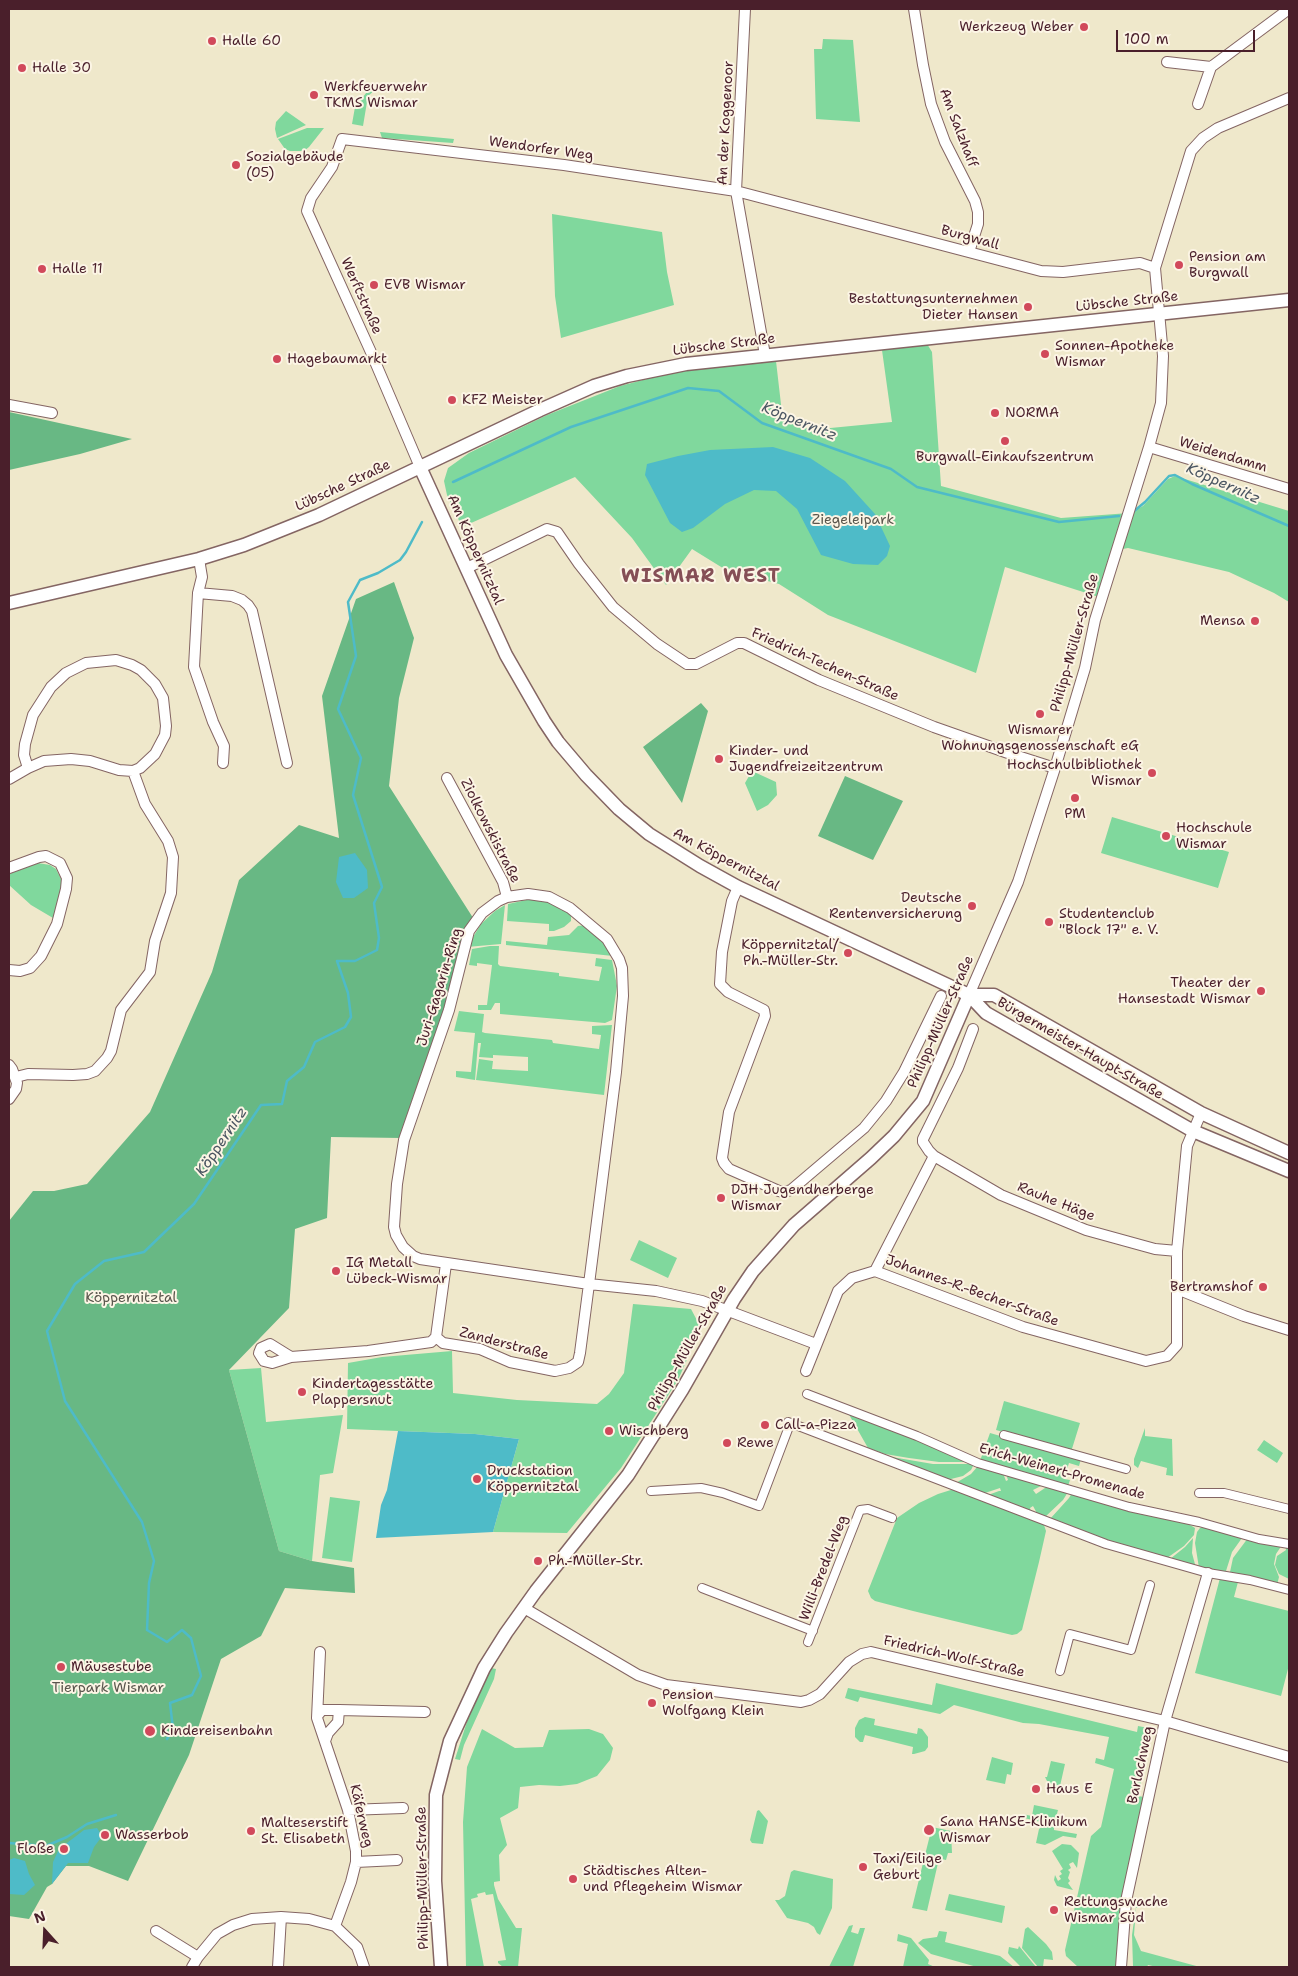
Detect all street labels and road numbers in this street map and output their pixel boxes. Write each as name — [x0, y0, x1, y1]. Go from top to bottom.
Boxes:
street label: An der Koggenoor — [714, 60, 738, 186]
street label: Am Salzhaff — [935, 86, 981, 170]
street label: Wendorfer Weg — [488, 133, 594, 165]
street label: Burgwall — [939, 222, 1001, 254]
street label: Werftstraße — [337, 255, 385, 337]
street label: Lübsche Straße — [1075, 288, 1179, 316]
street label: Lübsche Straße — [672, 330, 776, 360]
street label: Weidendamm — [1177, 434, 1269, 476]
street label: Lübsche Straße — [293, 457, 393, 515]
street label: Am Köppernitztal — [443, 492, 507, 608]
street label: Philipp-Müller-Straße — [1047, 572, 1103, 714]
street label: Friedrich-Techen-Straße — [749, 625, 901, 705]
street label: Ziolkowskistraße — [456, 776, 524, 886]
street label: Am Köppernitztal — [670, 825, 782, 895]
street label: Juri-Gagarin-Ring — [414, 926, 466, 1048]
street label: Philipp-Müller-Straße — [904, 953, 978, 1091]
street label: Bürgermeister-Haupt-Straße — [994, 994, 1166, 1104]
street label: Rauhe Häge — [1015, 1179, 1097, 1225]
street label: Johannes-R.-Becher-Straße — [883, 1252, 1061, 1330]
street label: Philipp-Müller-Straße — [645, 1282, 731, 1414]
street label: Zanderstraße — [457, 1324, 551, 1364]
street label: Erich-Weinert-Promenade — [977, 1440, 1147, 1504]
street label: Willi-Bredel-Weg — [796, 1513, 852, 1623]
street label: Friedrich-Wolf-Straße — [882, 1633, 1026, 1681]
street label: Barlachweg — [1125, 1725, 1157, 1805]
street label: Käferweg — [346, 1783, 376, 1849]
street label: Philipp-Müller-Straße — [413, 1806, 433, 1950]

